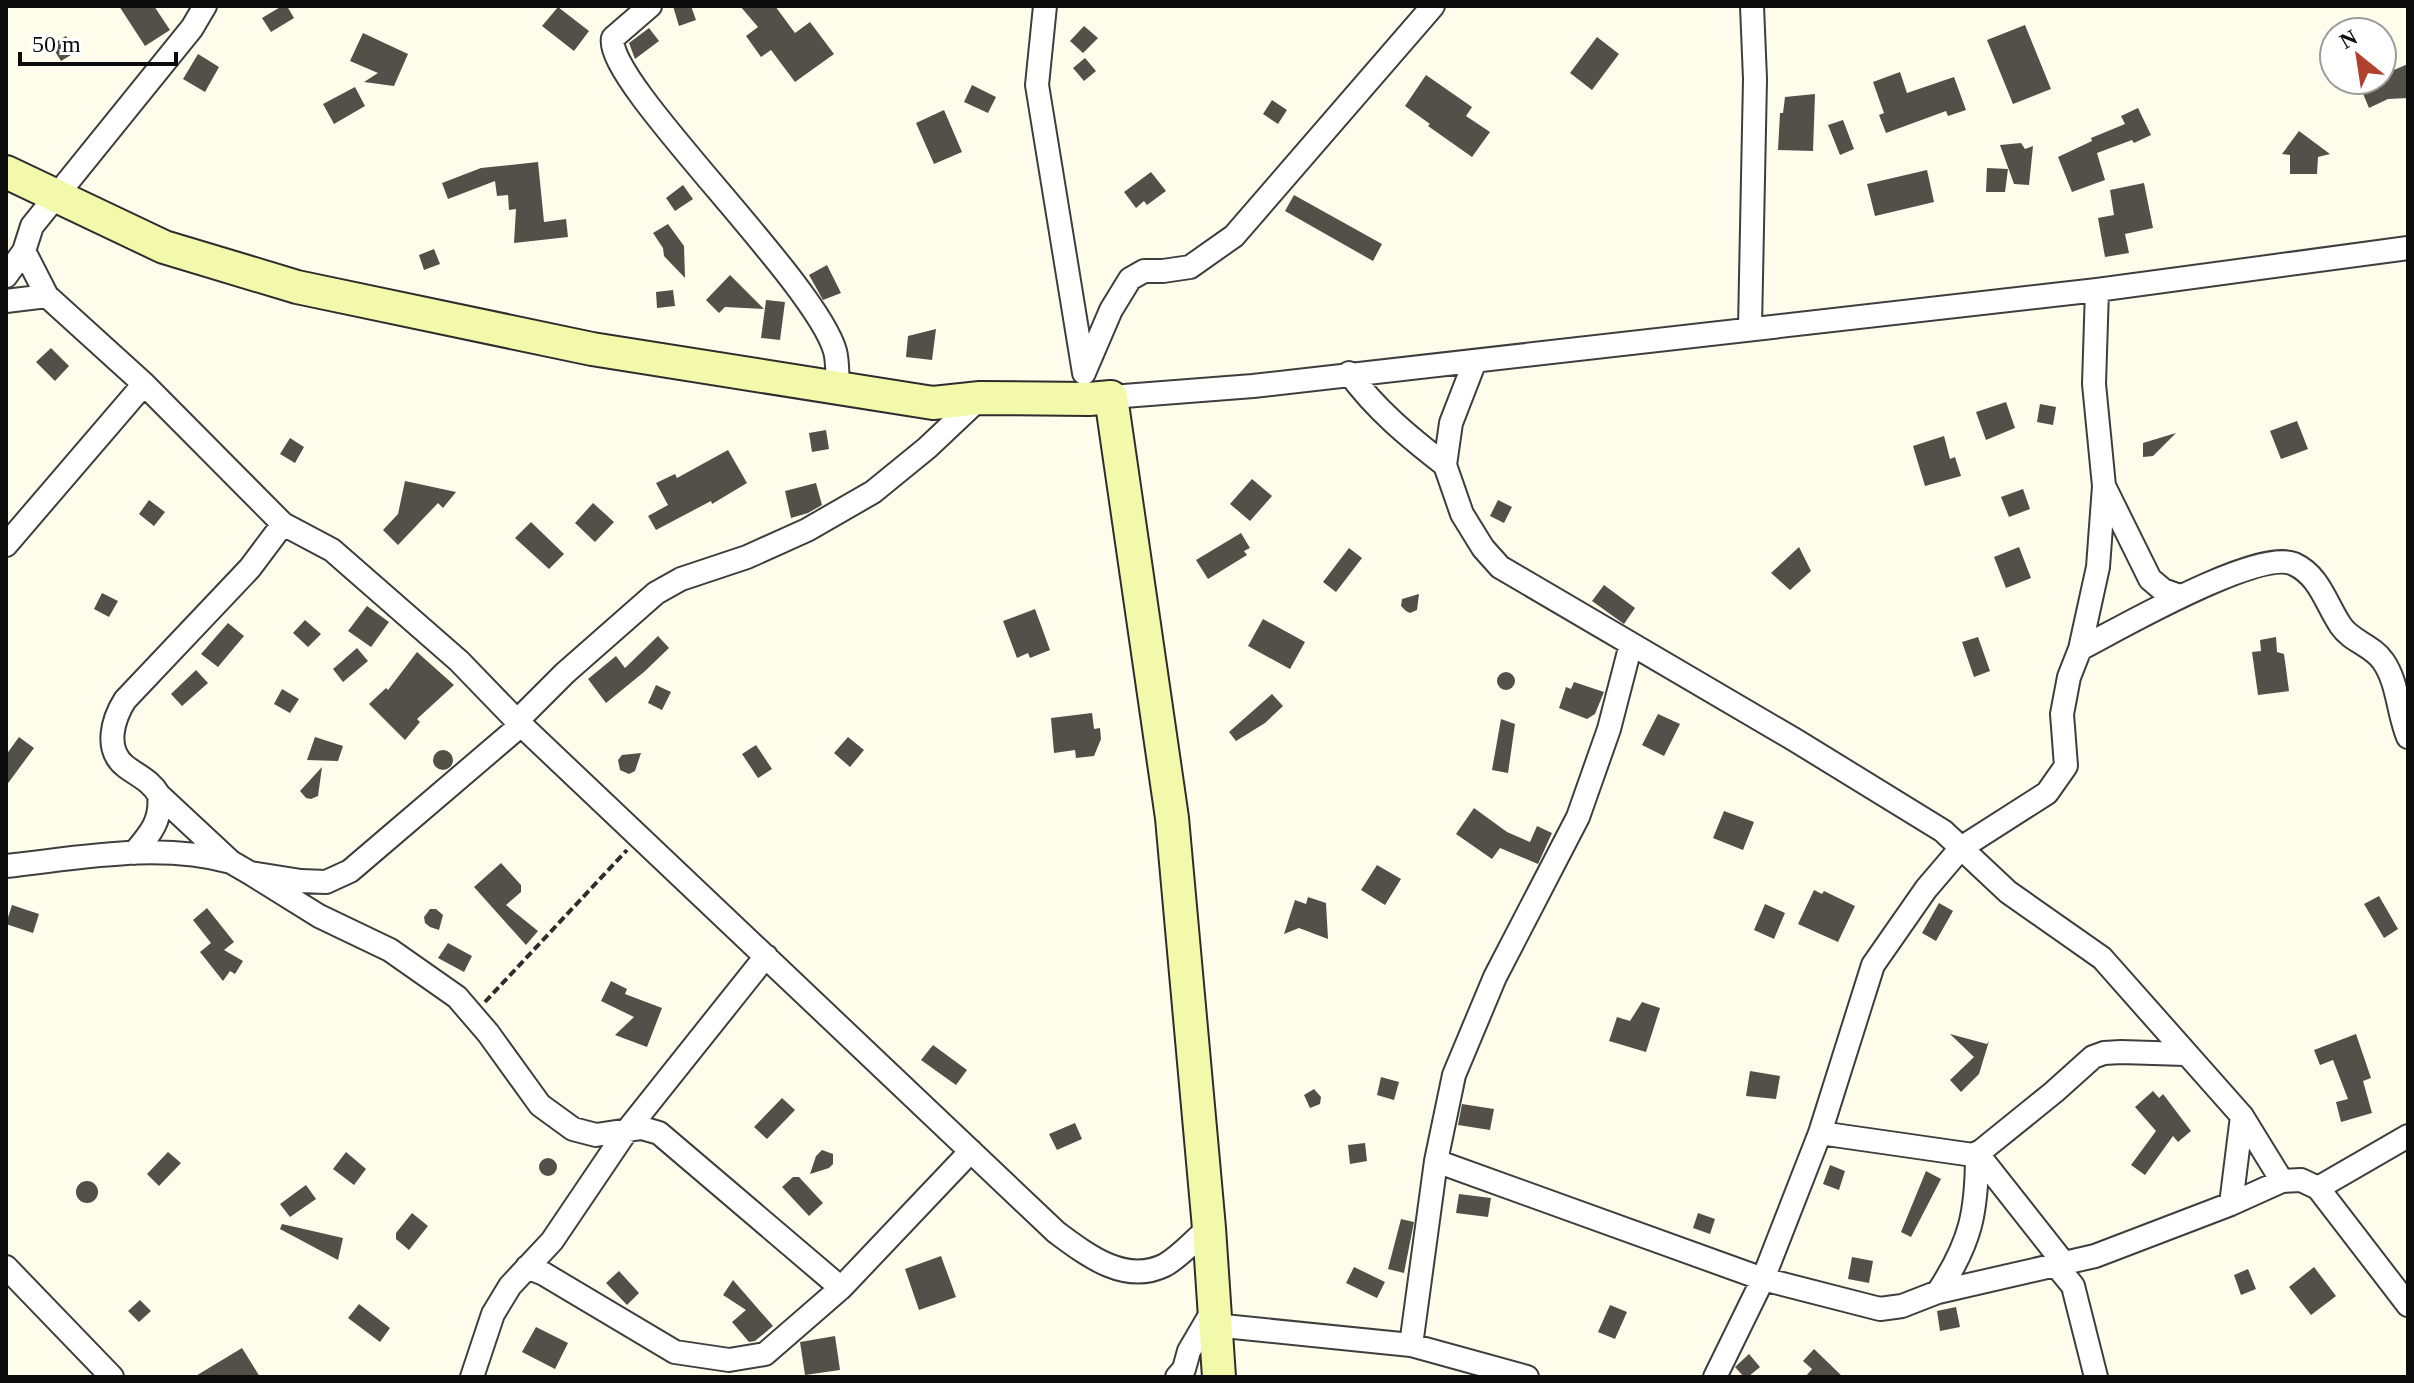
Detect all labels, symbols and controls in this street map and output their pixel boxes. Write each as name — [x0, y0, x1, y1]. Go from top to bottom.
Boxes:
scale bar — [20, 16, 176, 66]
north arrow — [2318, 16, 2398, 96]
text: N — [2335, 24, 2361, 54]
text: 50 m — [32, 31, 81, 57]

